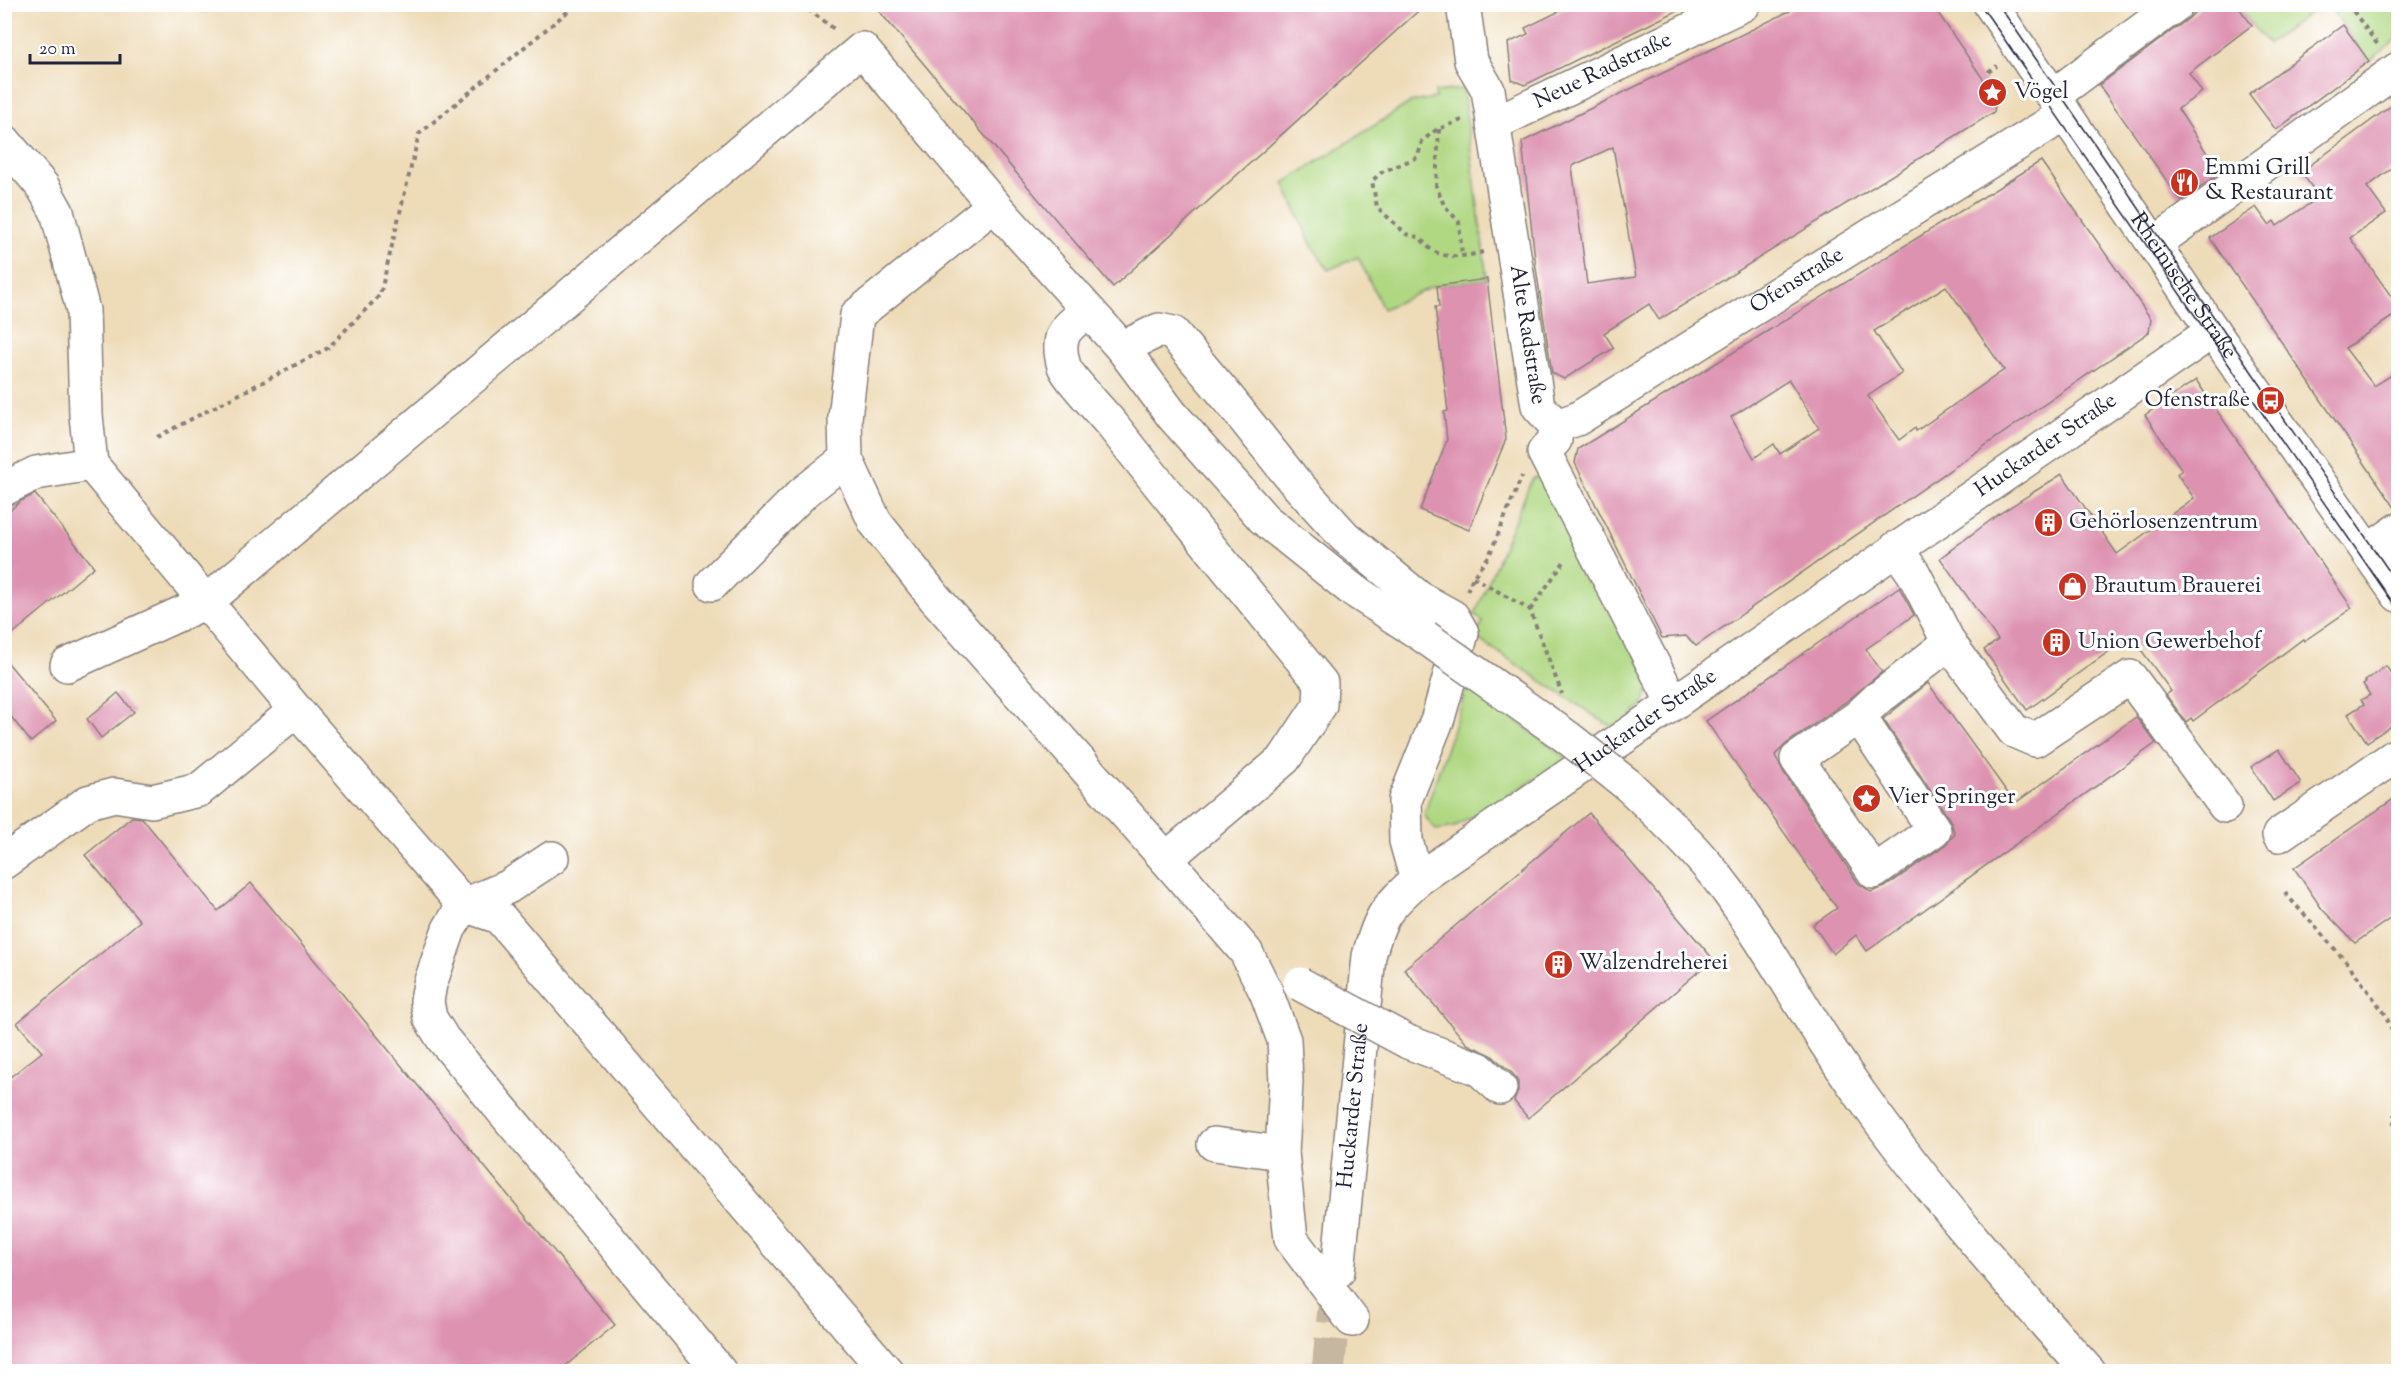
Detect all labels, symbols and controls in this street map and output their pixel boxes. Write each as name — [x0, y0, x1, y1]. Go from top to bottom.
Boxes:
street label: Neue Radstraße — [1529, 25, 1678, 118]
scale bar — [30, 27, 120, 65]
text: 20 m — [39, 37, 76, 63]
place icon: Vögel — [1977, 77, 2009, 109]
place label: Vögel — [2014, 77, 2069, 109]
place label: Emmi Grill & Restaurant — [2205, 153, 2334, 210]
restaurant icon: Emmi Grill & Restaurant — [2168, 166, 2200, 198]
street label: Rheinische Straße — [2121, 207, 2244, 366]
street label: Ofenstraße — [1744, 240, 1851, 323]
street label: Alte Radstraße — [1500, 263, 1554, 407]
place label: Ofenstraße — [2144, 385, 2250, 417]
bus stop icon: Ofenstraße — [2255, 385, 2287, 417]
street label: Huckarder Straße — [1969, 386, 2124, 506]
building icon: Gehörlosenzentrum — [2032, 507, 2064, 539]
place label: Gehörlosenzentrum — [2069, 507, 2258, 539]
shop icon: Brautum Brauerei — [2057, 571, 2089, 603]
place label: Brautum Brauerei — [2094, 571, 2261, 603]
building icon: Union Gewerbehof — [2041, 627, 2073, 659]
place label: Union Gewerbehof — [2078, 627, 2263, 659]
street label: Huckarder Straße — [1569, 661, 1724, 782]
place icon: Vier Springer — [1851, 782, 1883, 814]
place label: Vier Springer — [1888, 782, 2016, 814]
building icon: Walzendreherei — [1542, 948, 1574, 980]
place label: Walzendreherei — [1579, 948, 1728, 980]
street label: Huckarder Straße — [1330, 1021, 1378, 1190]

